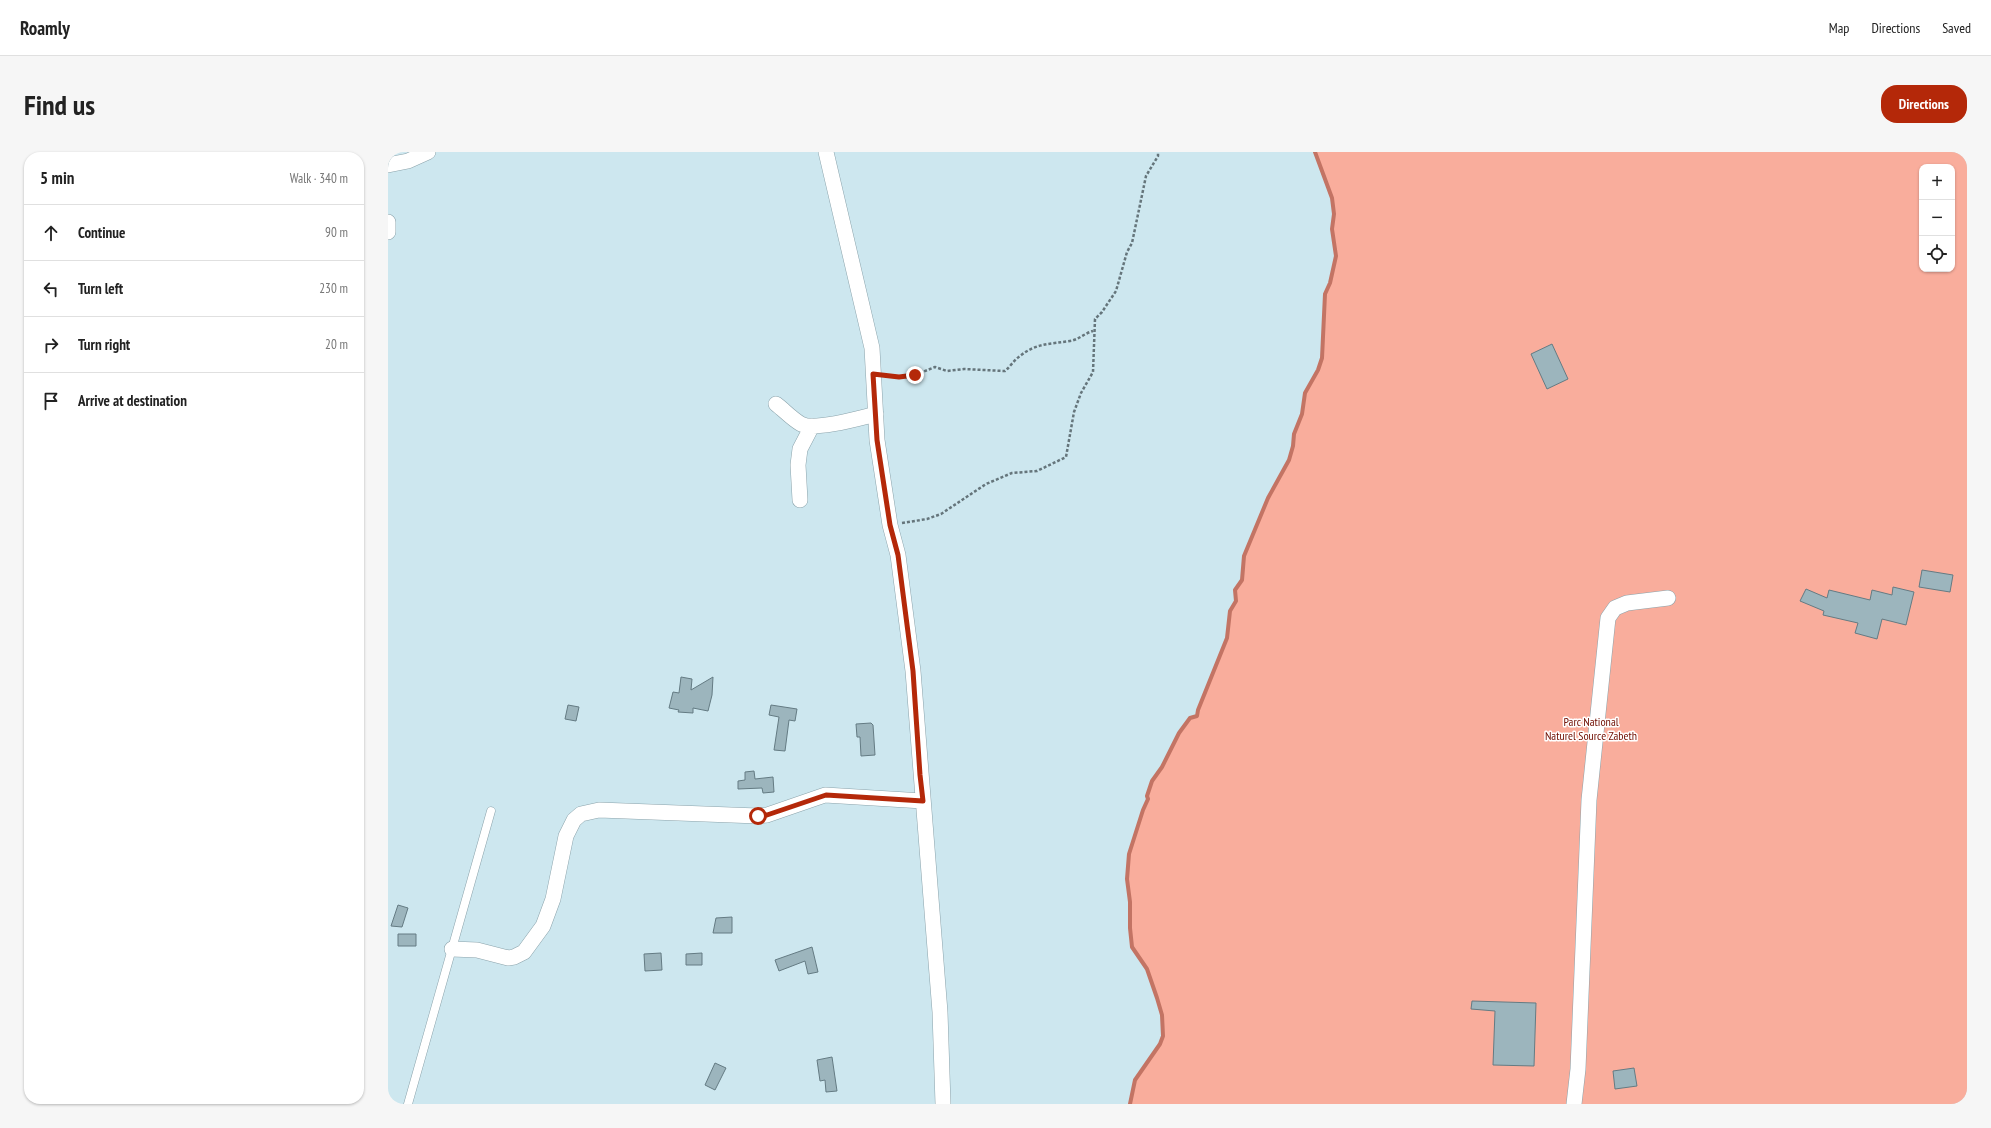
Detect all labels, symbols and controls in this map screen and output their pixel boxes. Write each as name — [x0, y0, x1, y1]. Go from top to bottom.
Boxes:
text: Roamly — [20, 16, 70, 40]
text: Map — [1829, 19, 1849, 37]
text: Directions — [1871, 19, 1920, 37]
text: Saved — [1942, 19, 1971, 37]
button: Directions — [1881, 85, 1967, 123]
text: Find us — [24, 86, 95, 123]
map controls — [1919, 164, 1955, 272]
button: + — [1919, 164, 1955, 200]
text: 5 min — [40, 167, 74, 189]
text: Walk · 340 m — [290, 170, 348, 187]
button: − — [1919, 200, 1955, 236]
icon: ahead — [40, 222, 62, 244]
text: Continue — [78, 223, 125, 242]
text: 90 m — [325, 224, 348, 241]
button: locate — [1919, 236, 1955, 272]
icon: left — [40, 278, 62, 300]
text: Turn left — [78, 279, 123, 298]
text: 230 m — [319, 280, 348, 297]
icon: right — [40, 334, 62, 356]
text: Turn right — [78, 335, 130, 354]
text: 20 m — [325, 336, 348, 353]
route end — [906, 366, 924, 384]
icon: arrive — [40, 390, 62, 412]
text: Arrive at destination — [78, 391, 187, 410]
park label: Parc National Naturel Source Zabeth — [1545, 714, 1637, 743]
route start — [749, 807, 767, 825]

